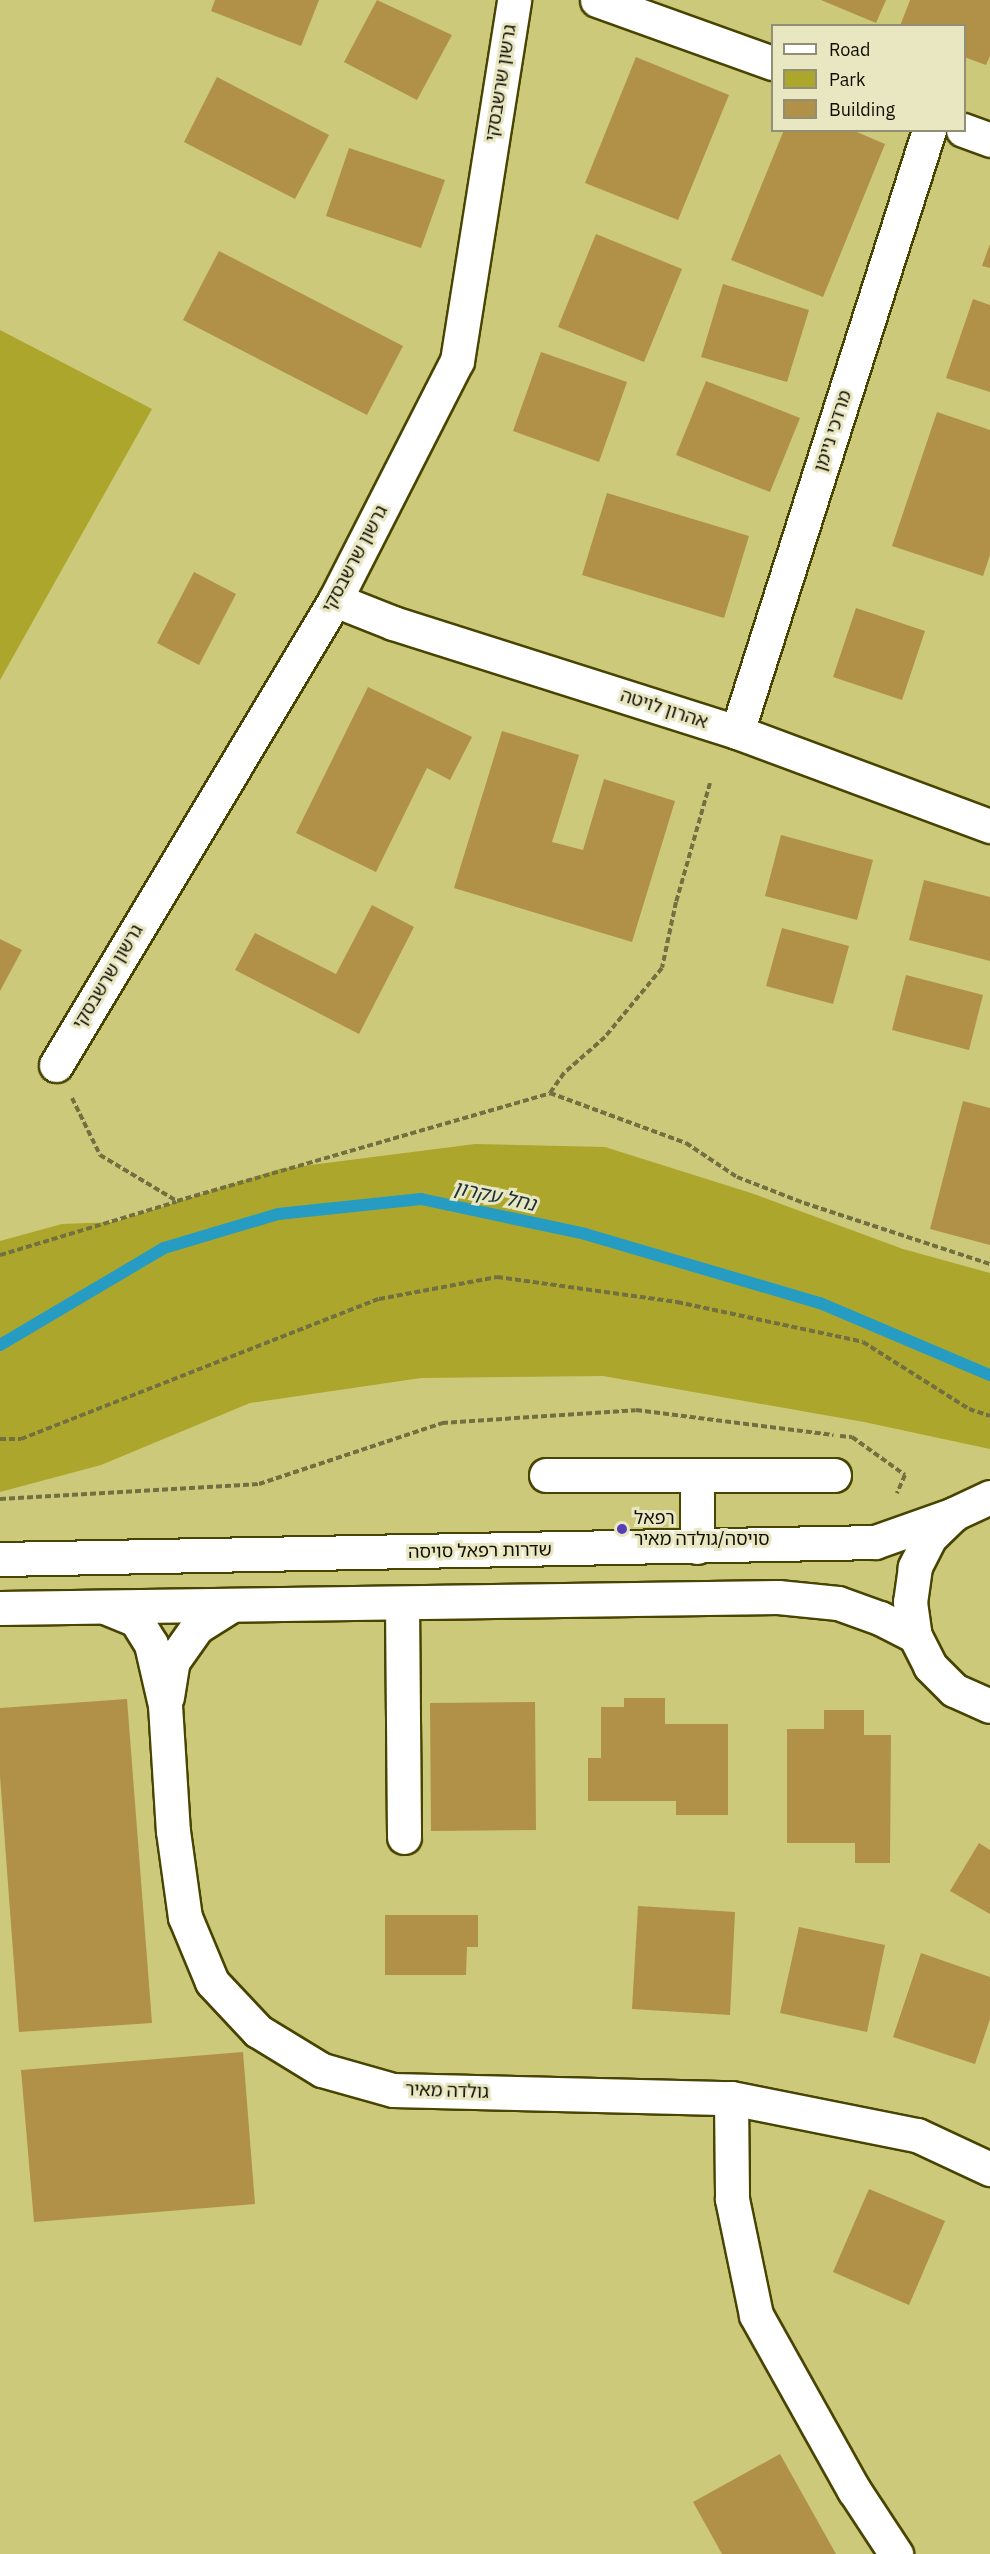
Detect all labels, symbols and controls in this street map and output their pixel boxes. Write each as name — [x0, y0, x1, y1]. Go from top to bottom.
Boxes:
street label: גרשון שרשבסקי — [481, 23, 521, 143]
legend — [771, 24, 966, 132]
text: Road — [829, 38, 870, 61]
text: Park — [829, 68, 865, 91]
text: Building — [829, 98, 895, 121]
street label: מרדכי ניימן — [810, 388, 856, 474]
street label: גרשון שרשבסקי — [318, 502, 392, 616]
street label: אהרון לויטה — [618, 685, 710, 733]
street label: גרשון שרשבסקי — [68, 921, 148, 1033]
water label: נחל עקרון — [452, 1175, 538, 1215]
place label: רפאל סויסה/גולדה מאיר — [634, 1508, 770, 1550]
marker: רפאל סויסה/גולדה מאיר — [615, 1522, 629, 1536]
street label: שדרות רפאל סויסה — [408, 1539, 552, 1563]
street label: גולדה מאיר — [405, 2079, 489, 2103]

